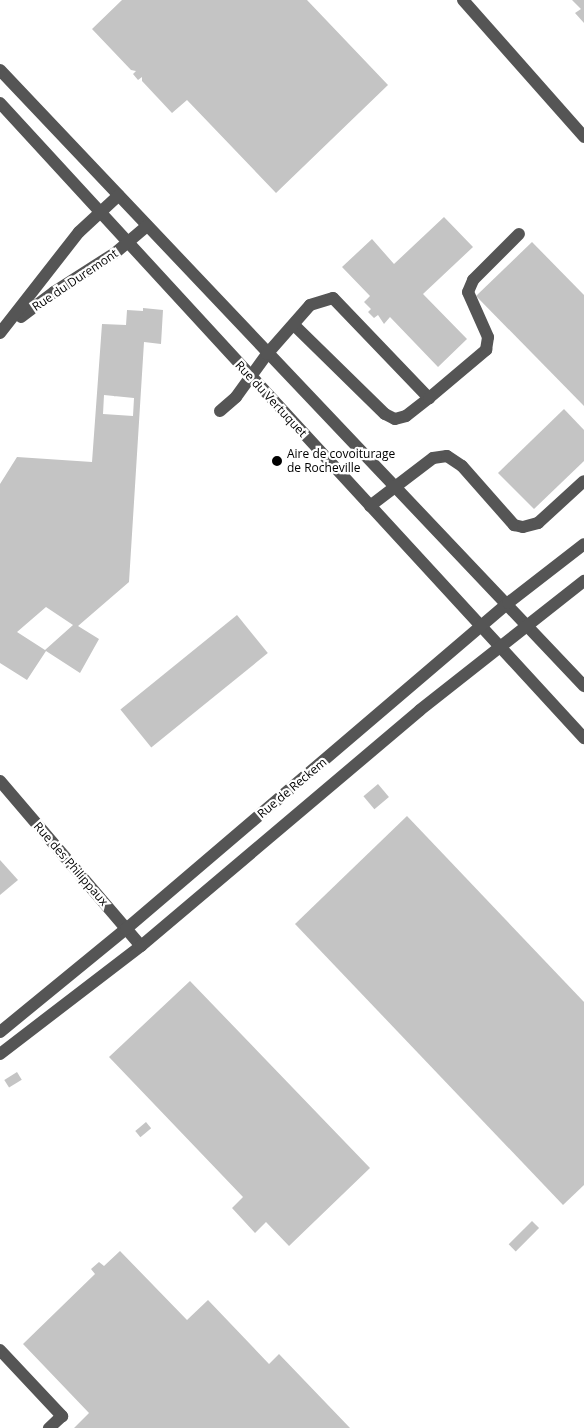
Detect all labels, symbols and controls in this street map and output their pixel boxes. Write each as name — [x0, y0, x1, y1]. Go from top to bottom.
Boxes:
street label: Rue du Duremont — [29, 246, 121, 314]
street label: Rue du Vertuquet — [232, 358, 310, 440]
place label: Aire de covoiturage de Rocheville — [287, 447, 395, 475]
marker: Aire de covoiturage de Rocheville — [271, 455, 283, 467]
street label: Rue de Reckem — [254, 755, 330, 821]
street label: Rue des Philippaux — [31, 819, 111, 909]

